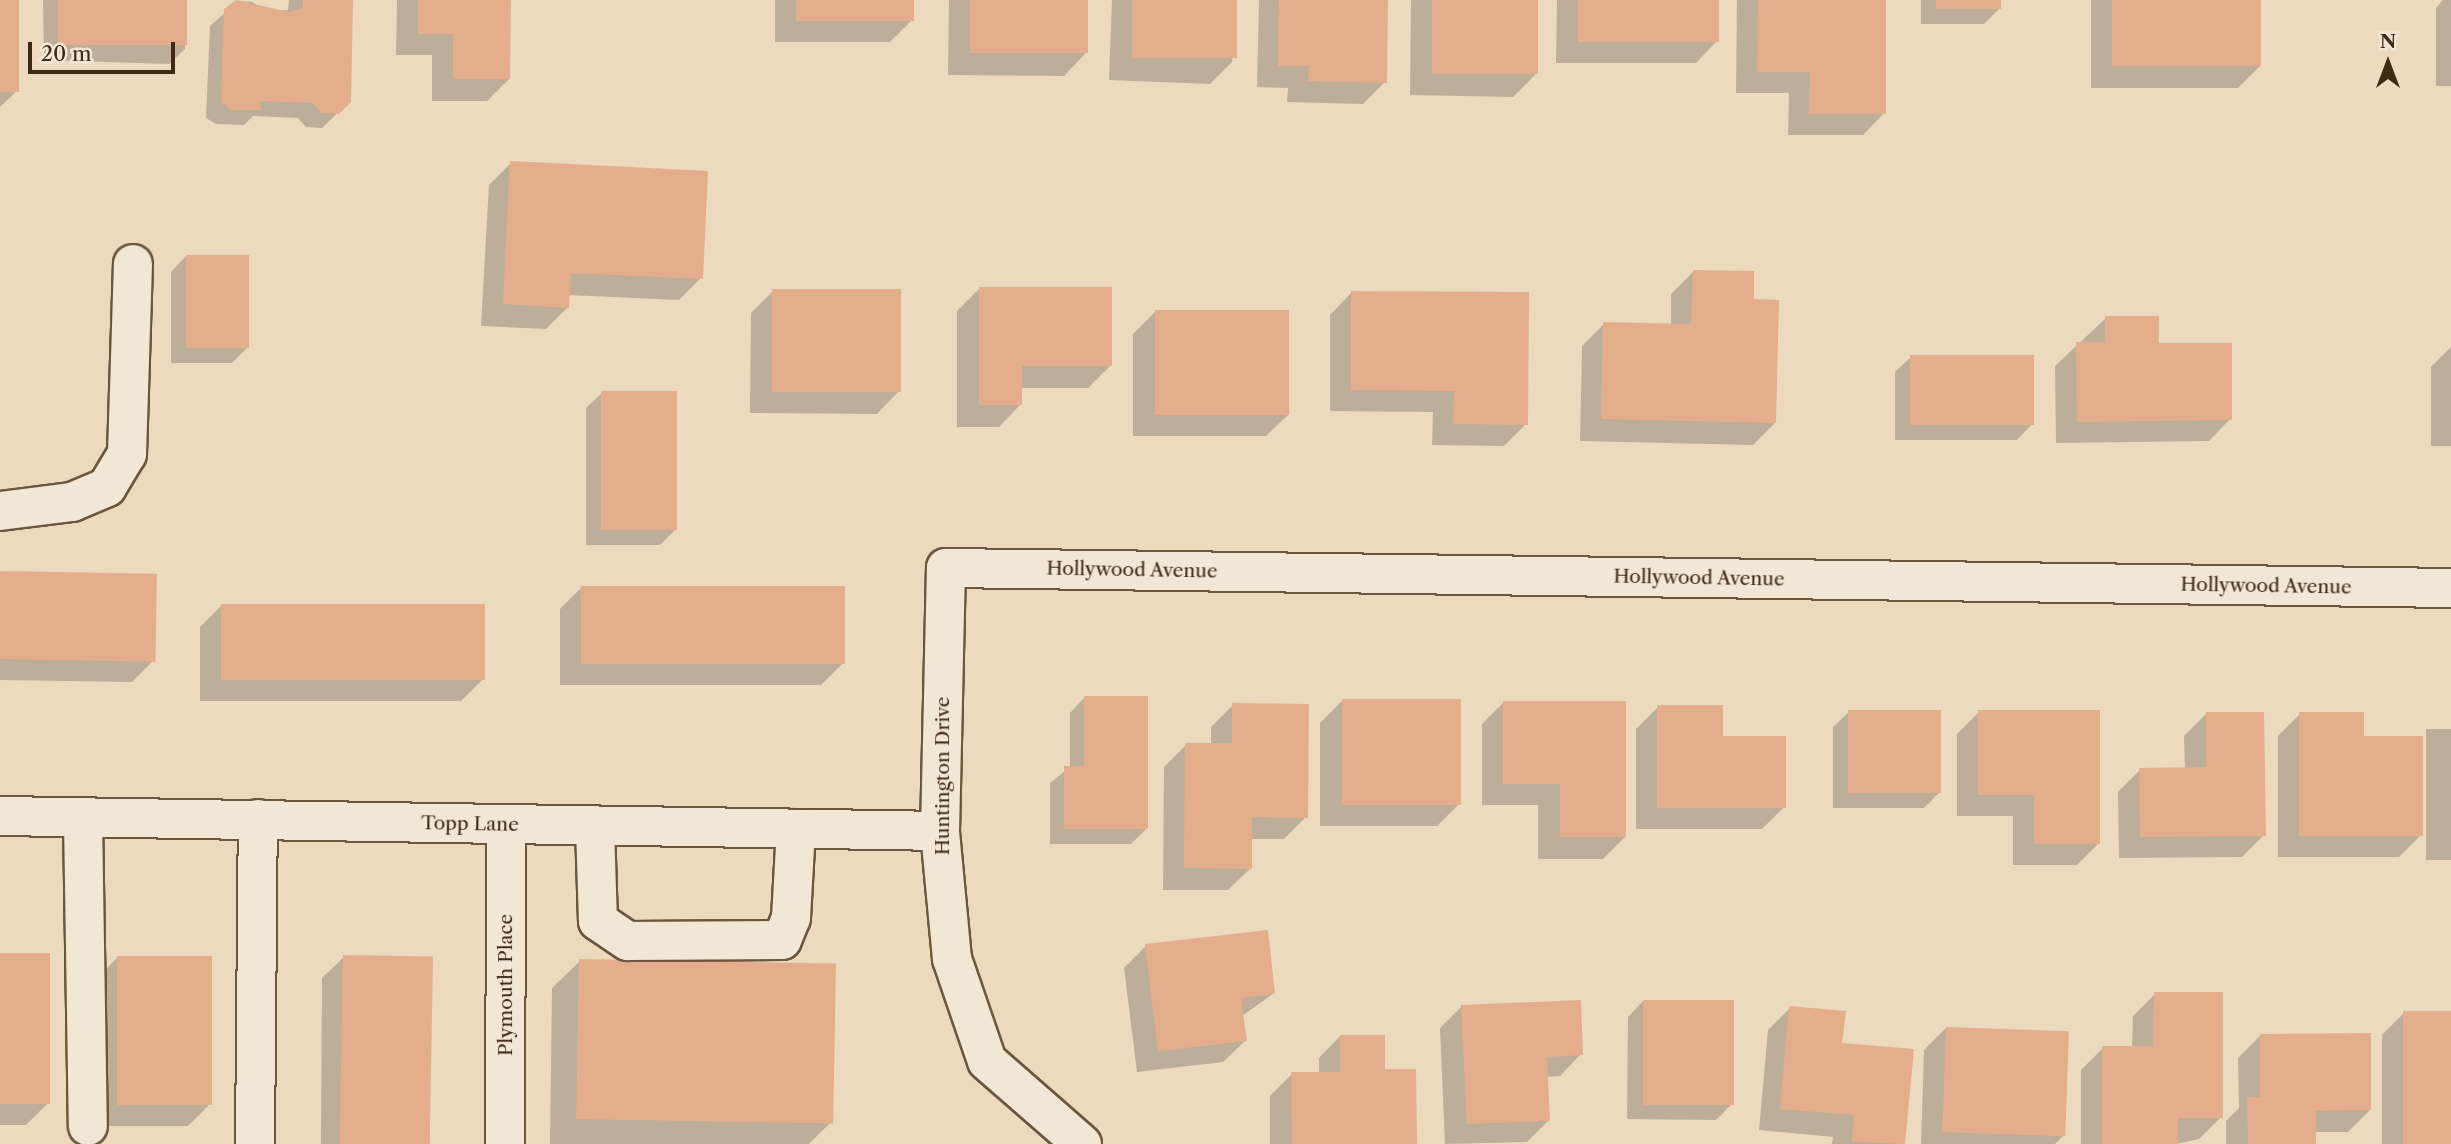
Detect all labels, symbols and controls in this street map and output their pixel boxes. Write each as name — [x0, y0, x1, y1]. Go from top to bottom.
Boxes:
scale bar — [32, 28, 178, 72]
north arrow — [2353, 28, 2423, 98]
text: N — [2380, 30, 2396, 53]
text: 20 m — [41, 41, 92, 66]
street label: Hollywood Avenue — [1046, 557, 1218, 583]
street label: Hollywood Avenue — [1613, 565, 1785, 591]
street label: Hollywood Avenue — [2180, 573, 2352, 599]
street label: Huntington Drive — [932, 697, 954, 855]
street label: Topp Lane — [421, 812, 519, 836]
street label: Plymouth Place — [495, 914, 517, 1056]

